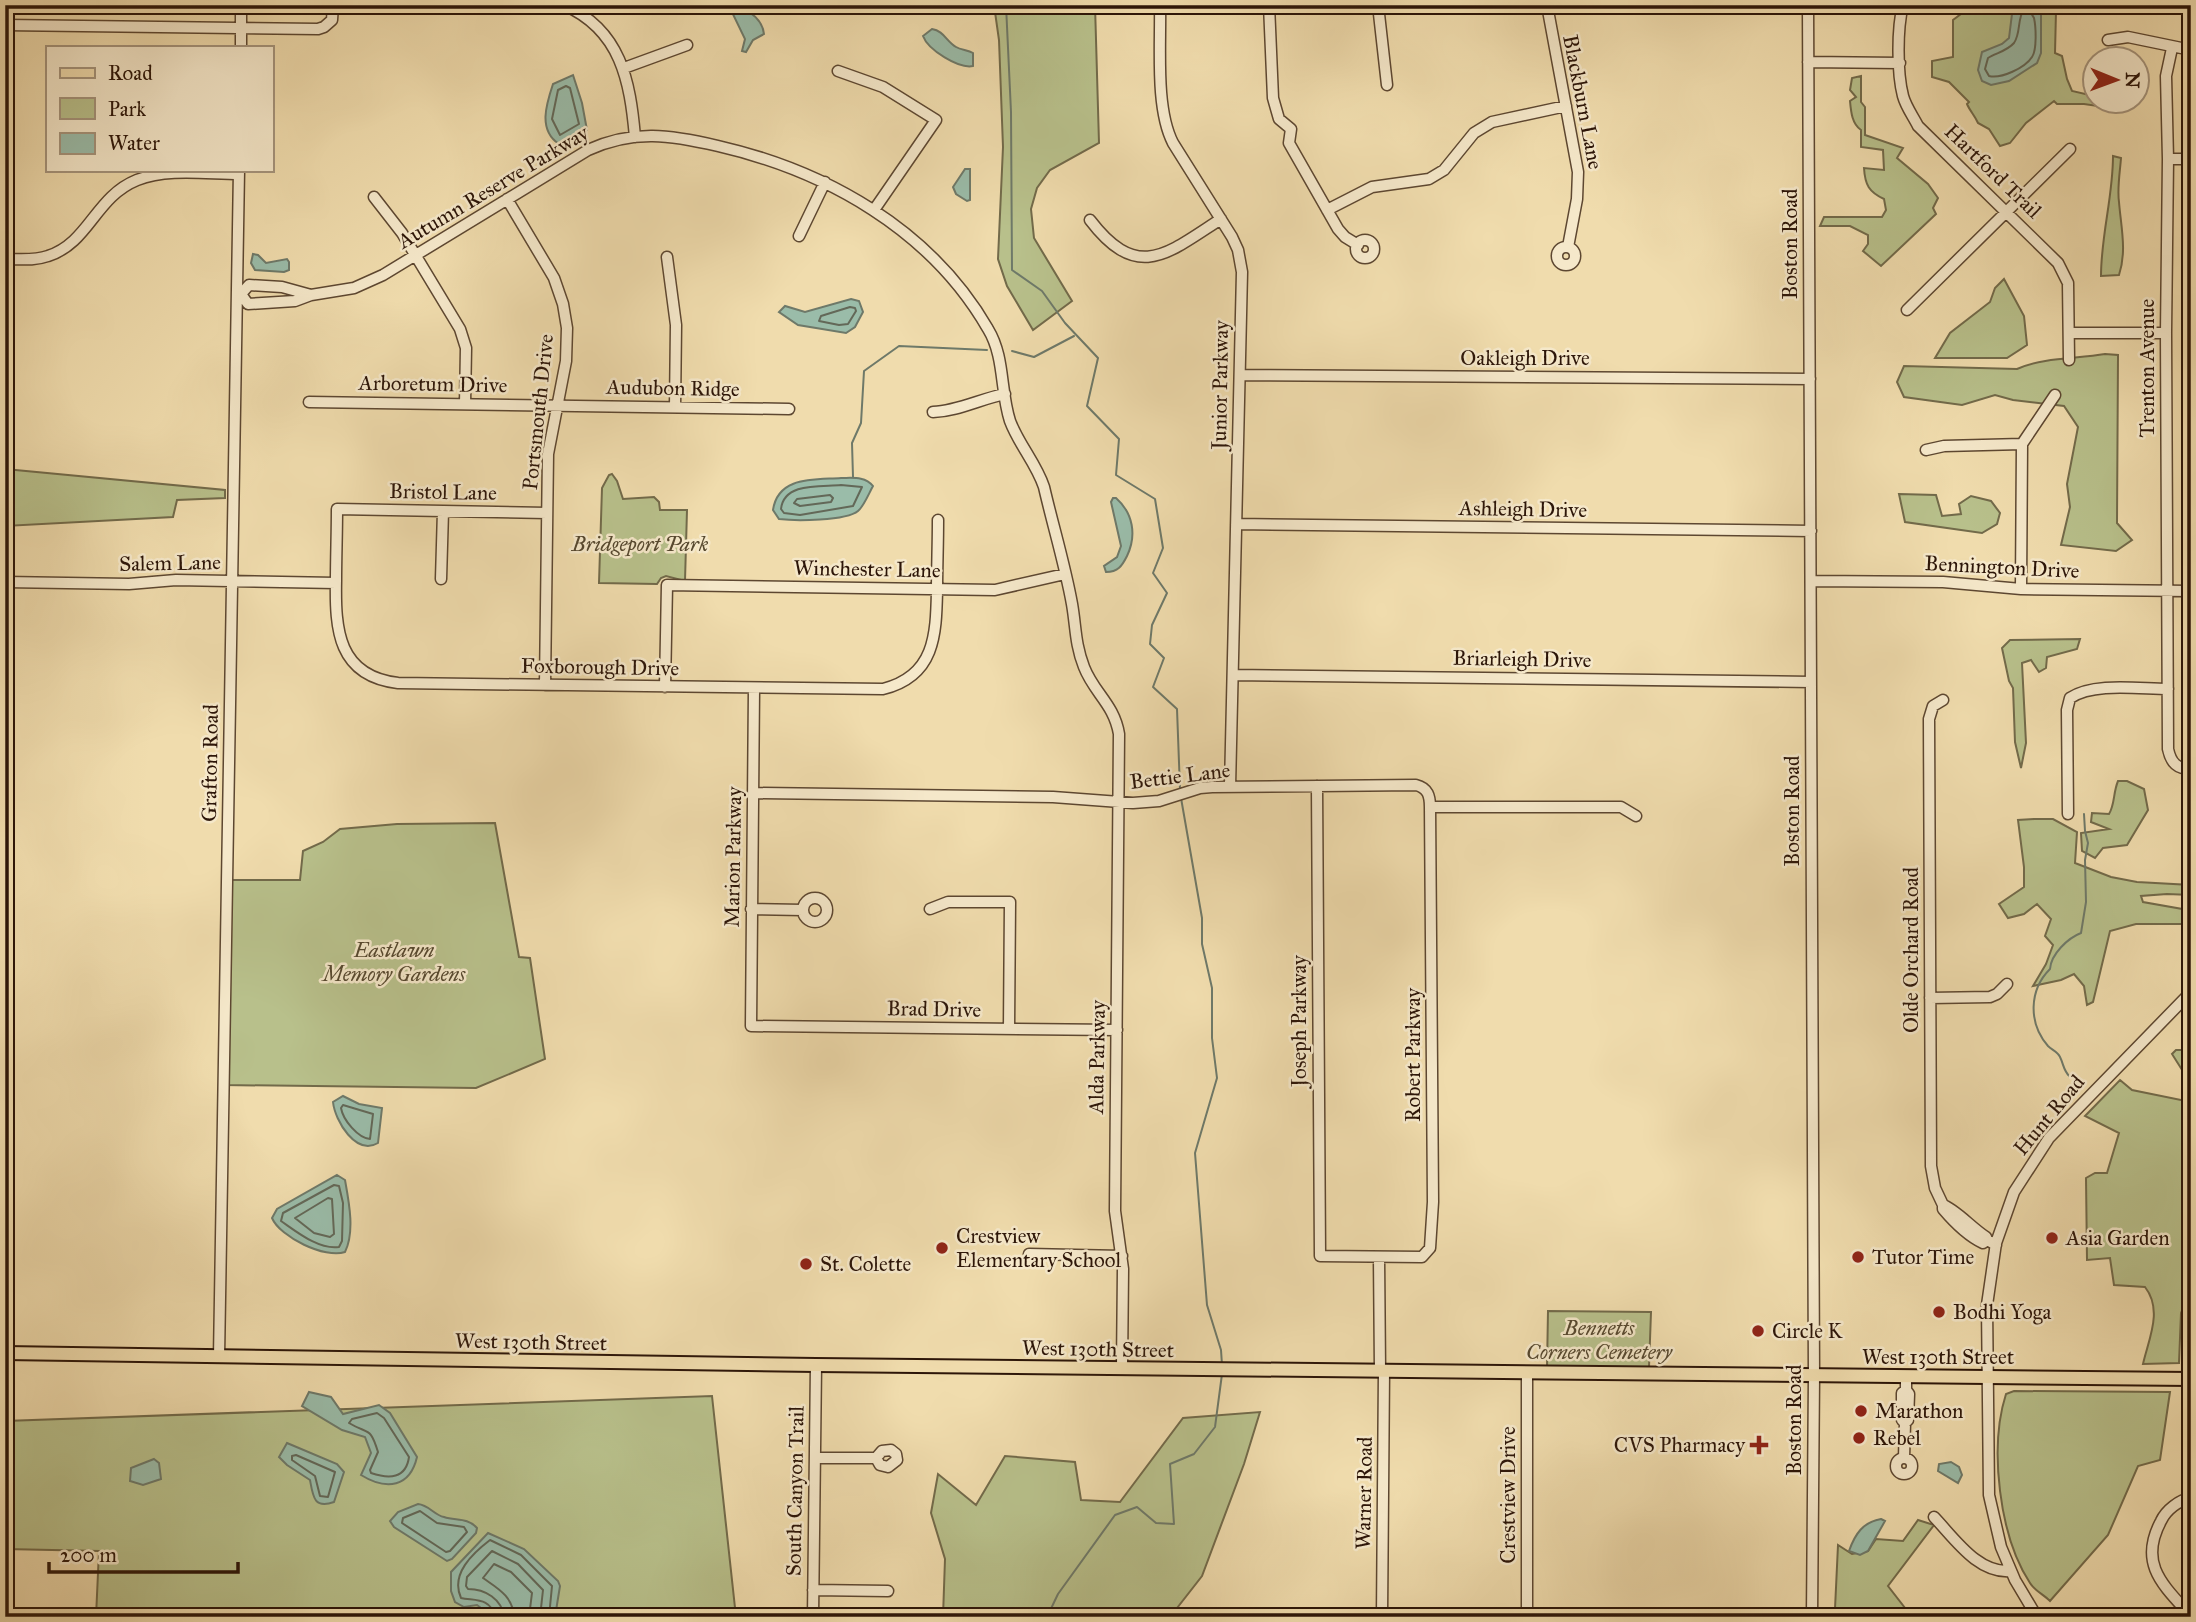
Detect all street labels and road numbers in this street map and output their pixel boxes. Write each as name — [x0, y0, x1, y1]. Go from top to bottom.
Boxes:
street label: Blackburn Lane — [1557, 32, 1609, 172]
street label: Hartford Trail — [1939, 118, 2047, 224]
street label: Autumn Reserve Parkway — [392, 119, 594, 255]
street label: Boston Road — [1777, 188, 1803, 300]
street label: Trenton Avenue — [2134, 298, 2160, 437]
street label: Junior Parkway — [1206, 319, 1234, 452]
street label: Portsmouth Drive — [517, 332, 559, 491]
street label: Oakleigh Drive — [1460, 345, 1590, 371]
street label: Arboretum Drive — [357, 370, 508, 398]
street label: Audubon Ridge — [605, 374, 740, 402]
street label: Bristol Lane — [389, 478, 497, 506]
street label: Ashleigh Drive — [1458, 495, 1588, 523]
street label: Salem Lane — [119, 549, 221, 577]
street label: Bennington Drive — [1924, 550, 2080, 584]
street label: Winchester Lane — [793, 555, 941, 583]
street label: Briarleigh Drive — [1452, 645, 1592, 673]
street label: Foxborough Drive — [521, 653, 680, 681]
street label: Grafton Road — [196, 703, 224, 822]
street label: Boston Road — [1779, 755, 1805, 867]
street label: Bettie Lane — [1128, 757, 1232, 795]
street label: Marion Parkway — [719, 785, 747, 928]
street label: Olde Orchard Road — [1898, 866, 1924, 1033]
street label: Joseph Parkway — [1286, 954, 1312, 1089]
street label: Robert Parkway — [1400, 987, 1426, 1122]
street label: Brad Drive — [887, 995, 982, 1023]
street label: Alda Parkway — [1083, 999, 1111, 1115]
street label: Hunt Road — [2008, 1069, 2090, 1161]
street label: West 130th Street — [455, 1328, 608, 1356]
street label: West 130th Street — [1022, 1335, 1175, 1363]
street label: West 130th Street — [1862, 1344, 2015, 1370]
street label: Boston Road — [1781, 1364, 1807, 1476]
street label: South Canyon Trail — [781, 1405, 809, 1576]
street label: Crestview Drive — [1495, 1426, 1521, 1564]
street label: Warner Road — [1350, 1436, 1378, 1550]

